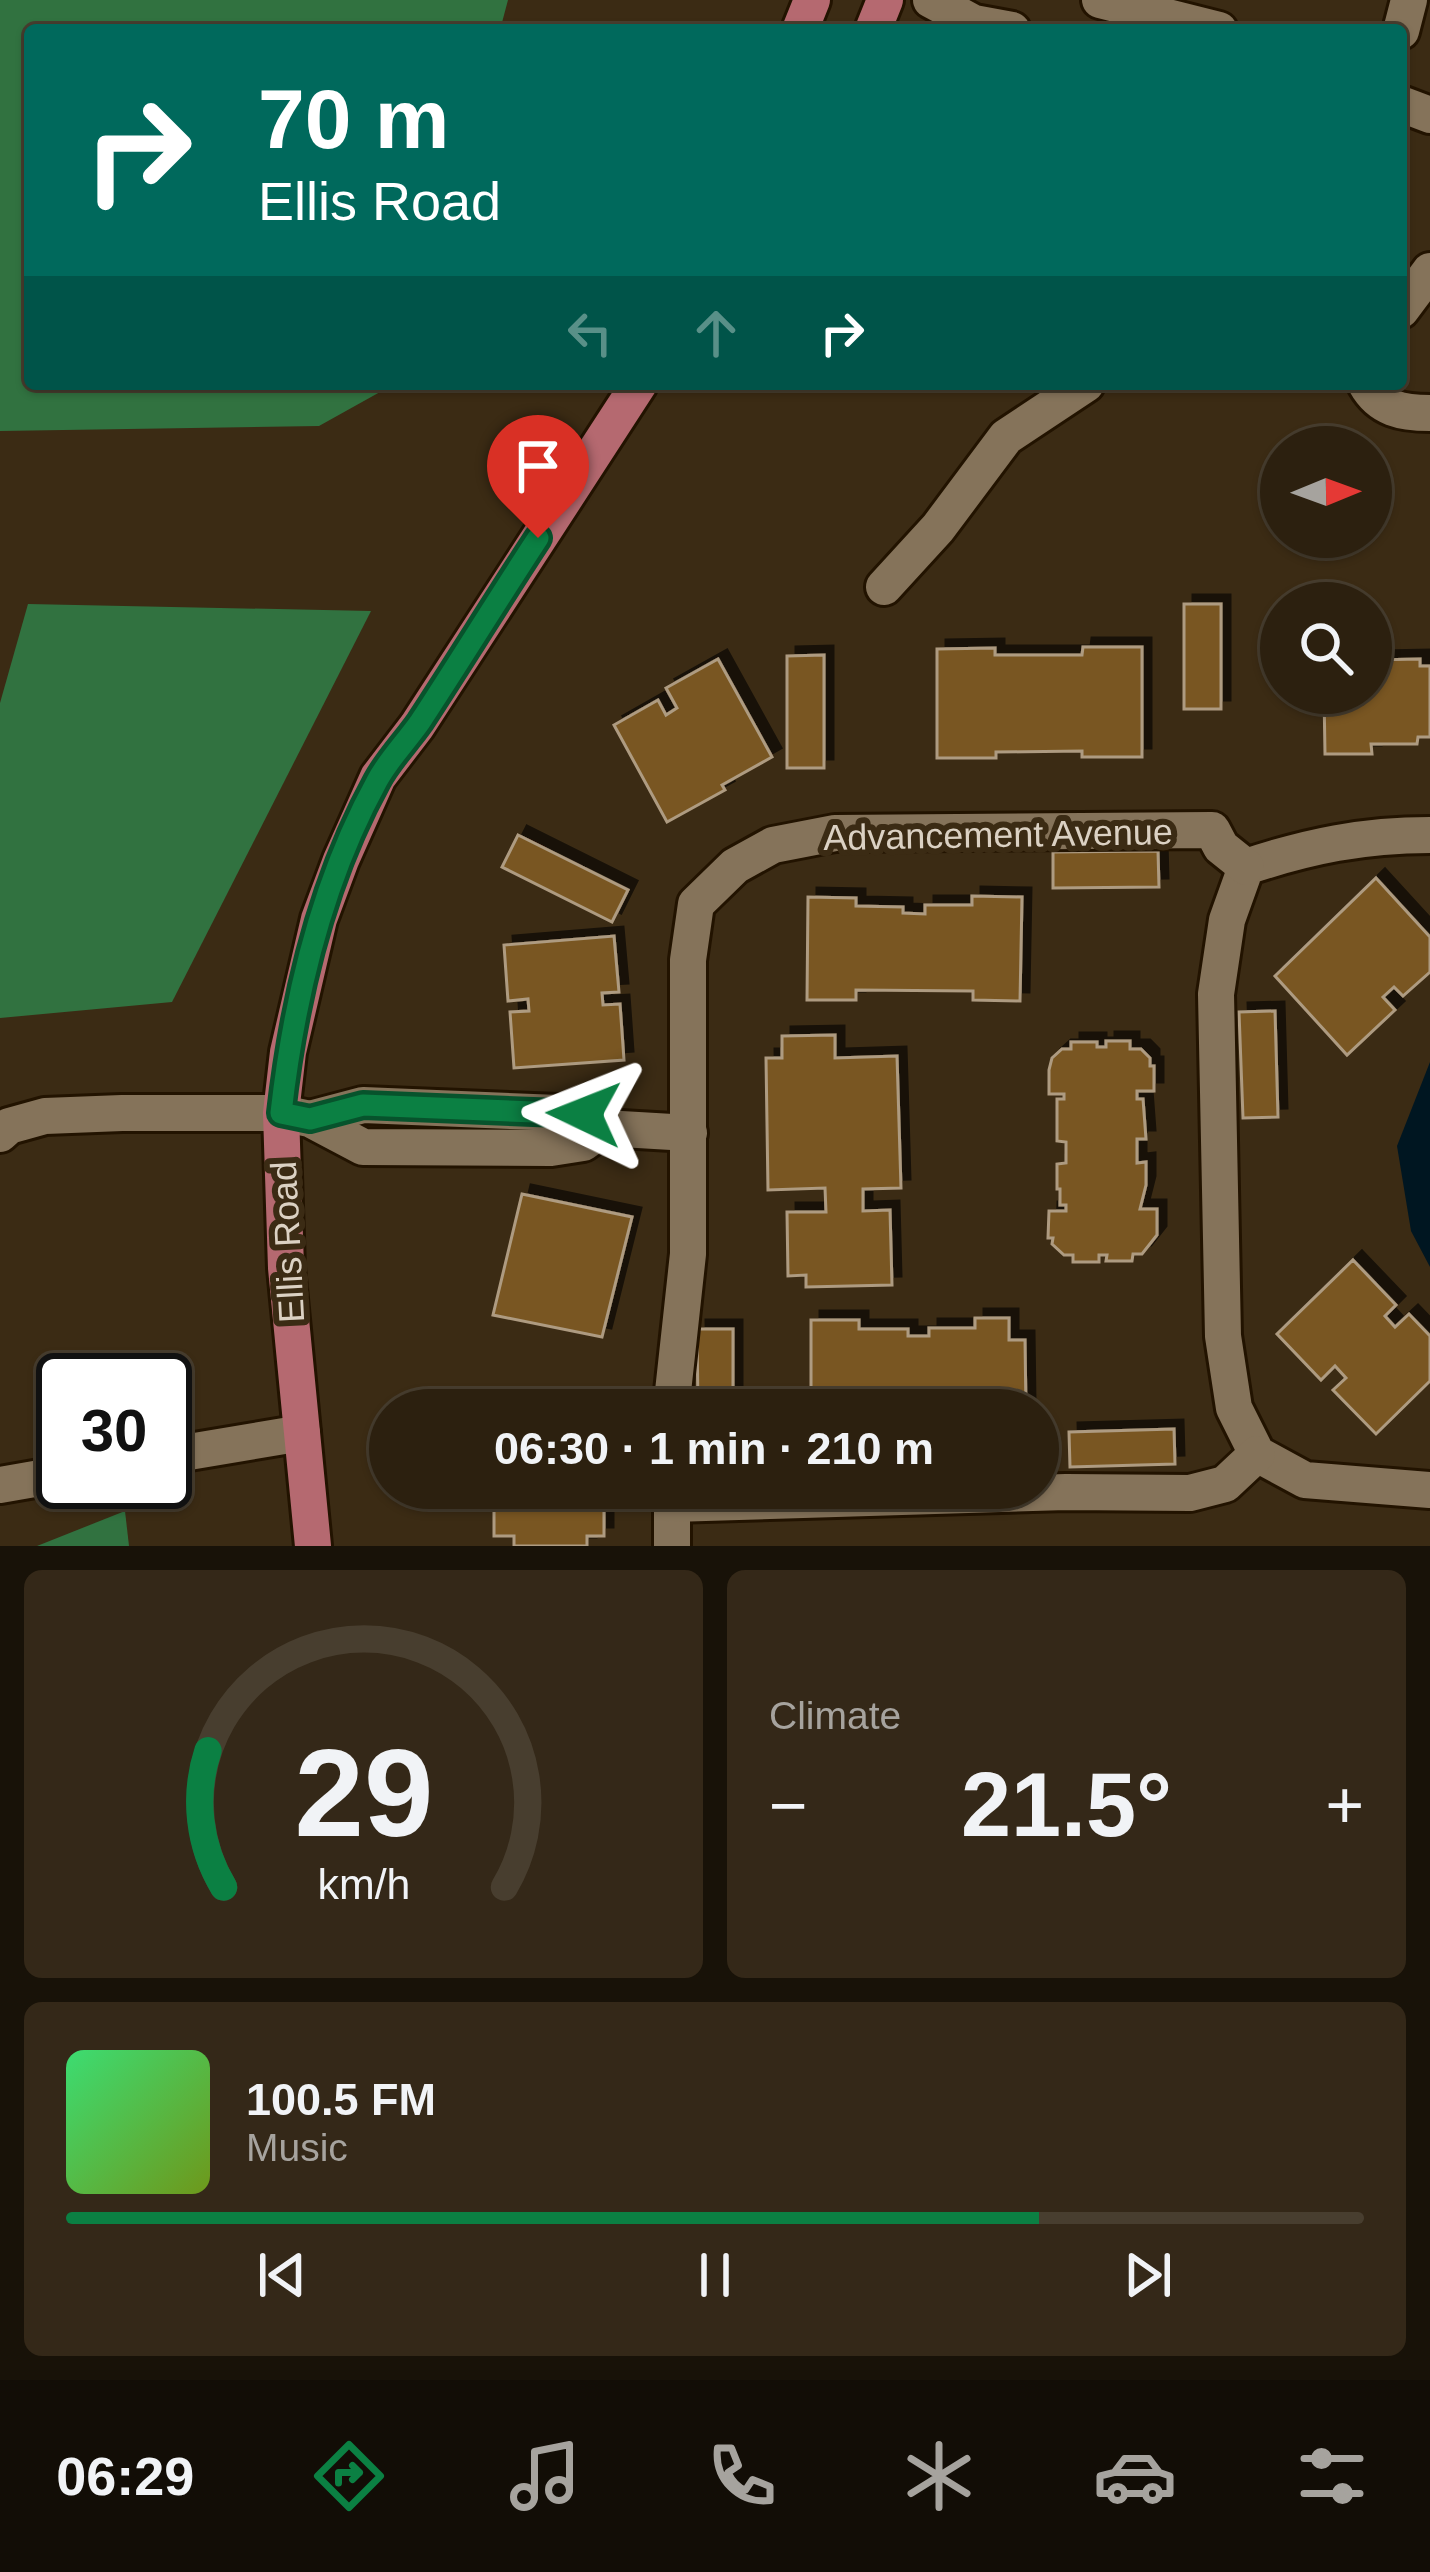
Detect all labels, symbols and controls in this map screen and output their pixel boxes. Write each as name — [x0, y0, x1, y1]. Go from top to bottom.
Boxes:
icon: right — [60, 72, 216, 228]
text: 70 m — [258, 72, 449, 166]
text: Ellis Road — [258, 171, 501, 231]
icon: left — [557, 300, 623, 366]
icon: ahead — [683, 300, 749, 366]
icon: right — [809, 300, 875, 366]
pin — [487, 415, 589, 538]
north arrow — [1260, 426, 1392, 558]
map controls — [1260, 426, 1392, 714]
icon: arrive — [505, 433, 571, 499]
button: search — [1260, 582, 1392, 714]
street label: Advancement Avenue — [823, 811, 1173, 858]
position arrow — [521, 1051, 647, 1177]
street label: Ellis Road — [263, 1160, 312, 1324]
speed limit sign: 30 — [36, 1353, 192, 1509]
text: 06:30 · 1 min · 210 m — [494, 1423, 934, 1474]
text: Climate — [769, 1694, 901, 1737]
text: 29 — [294, 1723, 433, 1862]
text: 21.5° — [961, 1755, 1172, 1855]
text: − — [769, 1768, 808, 1842]
text: + — [1325, 1768, 1364, 1842]
text: km/h — [317, 1860, 410, 1908]
text: 100.5 FM — [246, 2074, 436, 2125]
text: Music — [246, 2126, 348, 2169]
icon: previous — [249, 2242, 315, 2308]
icon: pause — [682, 2242, 748, 2308]
icon: next — [1115, 2242, 1181, 2308]
icon: directions — [307, 2434, 391, 2518]
icon: music — [503, 2434, 587, 2518]
icon: phone — [700, 2434, 784, 2518]
icon: climate — [897, 2434, 981, 2518]
icon: car — [1093, 2434, 1177, 2518]
icon: filters — [1290, 2434, 1374, 2518]
text: 06:29 — [56, 2446, 194, 2506]

